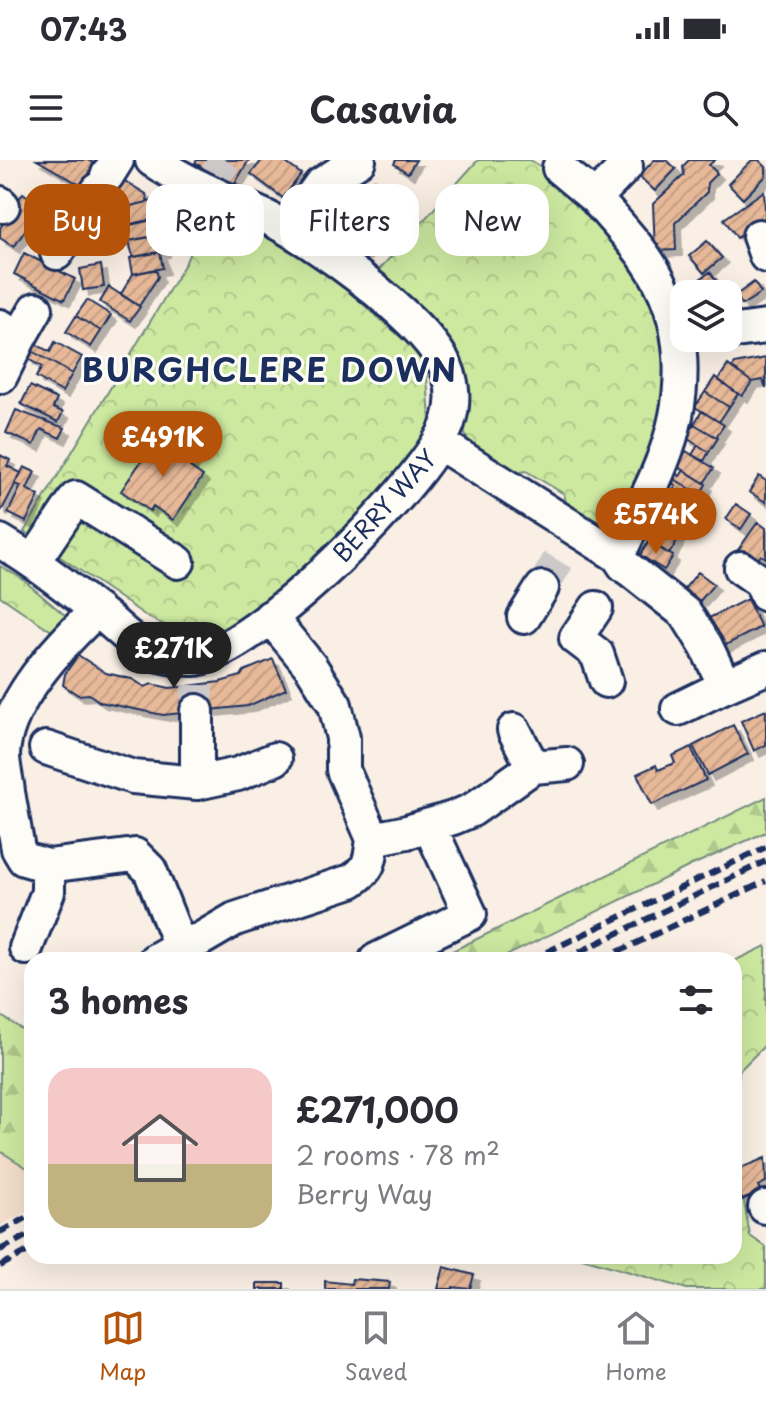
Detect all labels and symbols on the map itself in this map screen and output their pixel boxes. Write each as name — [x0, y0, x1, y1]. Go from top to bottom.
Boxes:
district label: BURGHCLERE DOWN — [82, 345, 458, 393]
pin: £491K — [107, 411, 219, 479]
street label: BERRY WAY — [323, 441, 445, 569]
pin: £574K — [600, 488, 712, 556]
pin: £271K — [118, 622, 230, 690]

